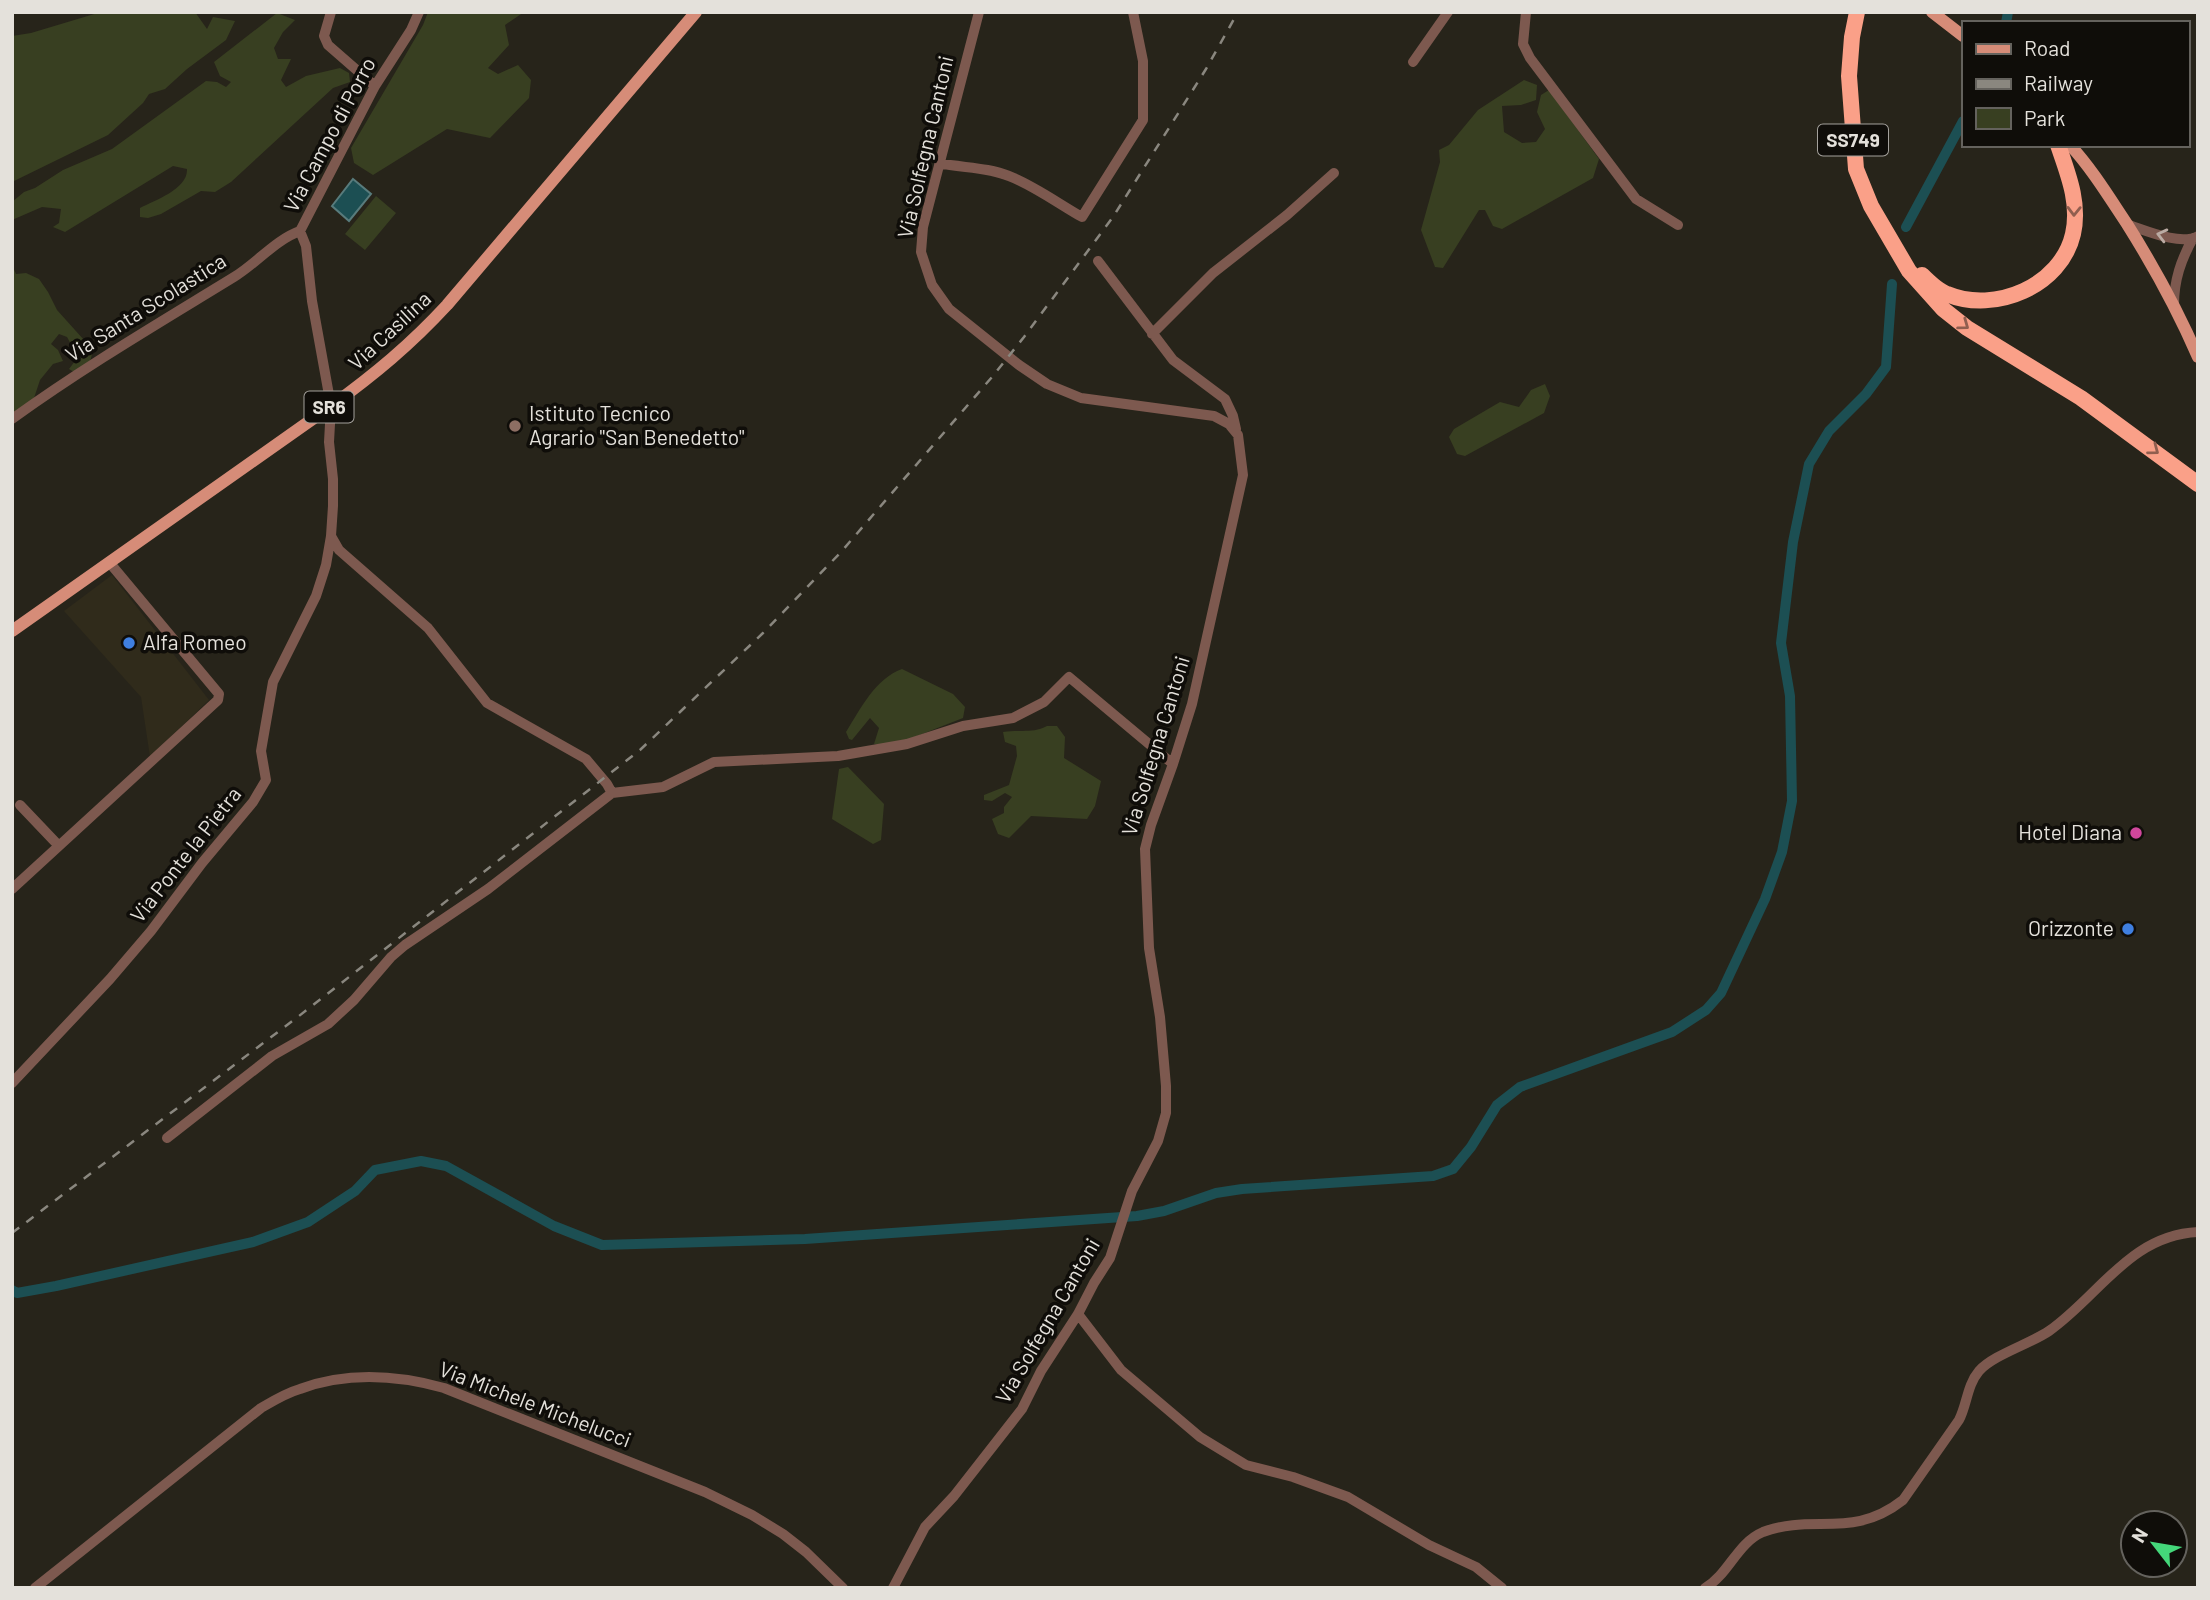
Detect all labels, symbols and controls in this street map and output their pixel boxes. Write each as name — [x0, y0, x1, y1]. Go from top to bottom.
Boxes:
legend — [1962, 21, 2189, 147]
text: Road — [2024, 35, 2070, 60]
street label: Via Campo di Porro — [277, 53, 380, 216]
street label: Via Solfegna Cantoni — [891, 53, 958, 240]
text: Railway — [2024, 70, 2093, 95]
text: Park — [2024, 105, 2065, 130]
road number: SS749 — [1818, 124, 1888, 156]
one-way arrow — [2066, 206, 2082, 217]
one-way arrow — [2156, 229, 2168, 243]
street label: Via Santa Scolastica — [60, 247, 230, 366]
street label: Via Casilina — [343, 285, 435, 374]
one-way arrow — [1956, 317, 1969, 329]
road number: SR6 — [304, 392, 354, 422]
place label: Istituto Tecnico Agrario "San Benedetto" — [529, 400, 744, 449]
marker: Istituto Tecnico Agrario "San Benedetto" — [507, 418, 523, 434]
one-way arrow — [2146, 442, 2158, 455]
place label: Alfa Romeo — [143, 629, 247, 654]
marker: Alfa Romeo — [121, 635, 137, 651]
street label: Via Solfegna Cantoni — [1115, 653, 1194, 838]
street label: Via Ponte la Pietra — [124, 781, 245, 927]
place label: Hotel Diana — [2018, 819, 2122, 844]
marker: Hotel Diana — [2128, 825, 2144, 841]
place label: Orizzonte — [2028, 915, 2114, 940]
marker: Orizzonte — [2120, 921, 2136, 937]
street label: Via Solfegna Cantoni — [989, 1233, 1104, 1407]
street label: Via Michele Michelucci — [436, 1355, 635, 1452]
north arrow — [2119, 1509, 2189, 1579]
text: N — [2126, 1524, 2152, 1546]

